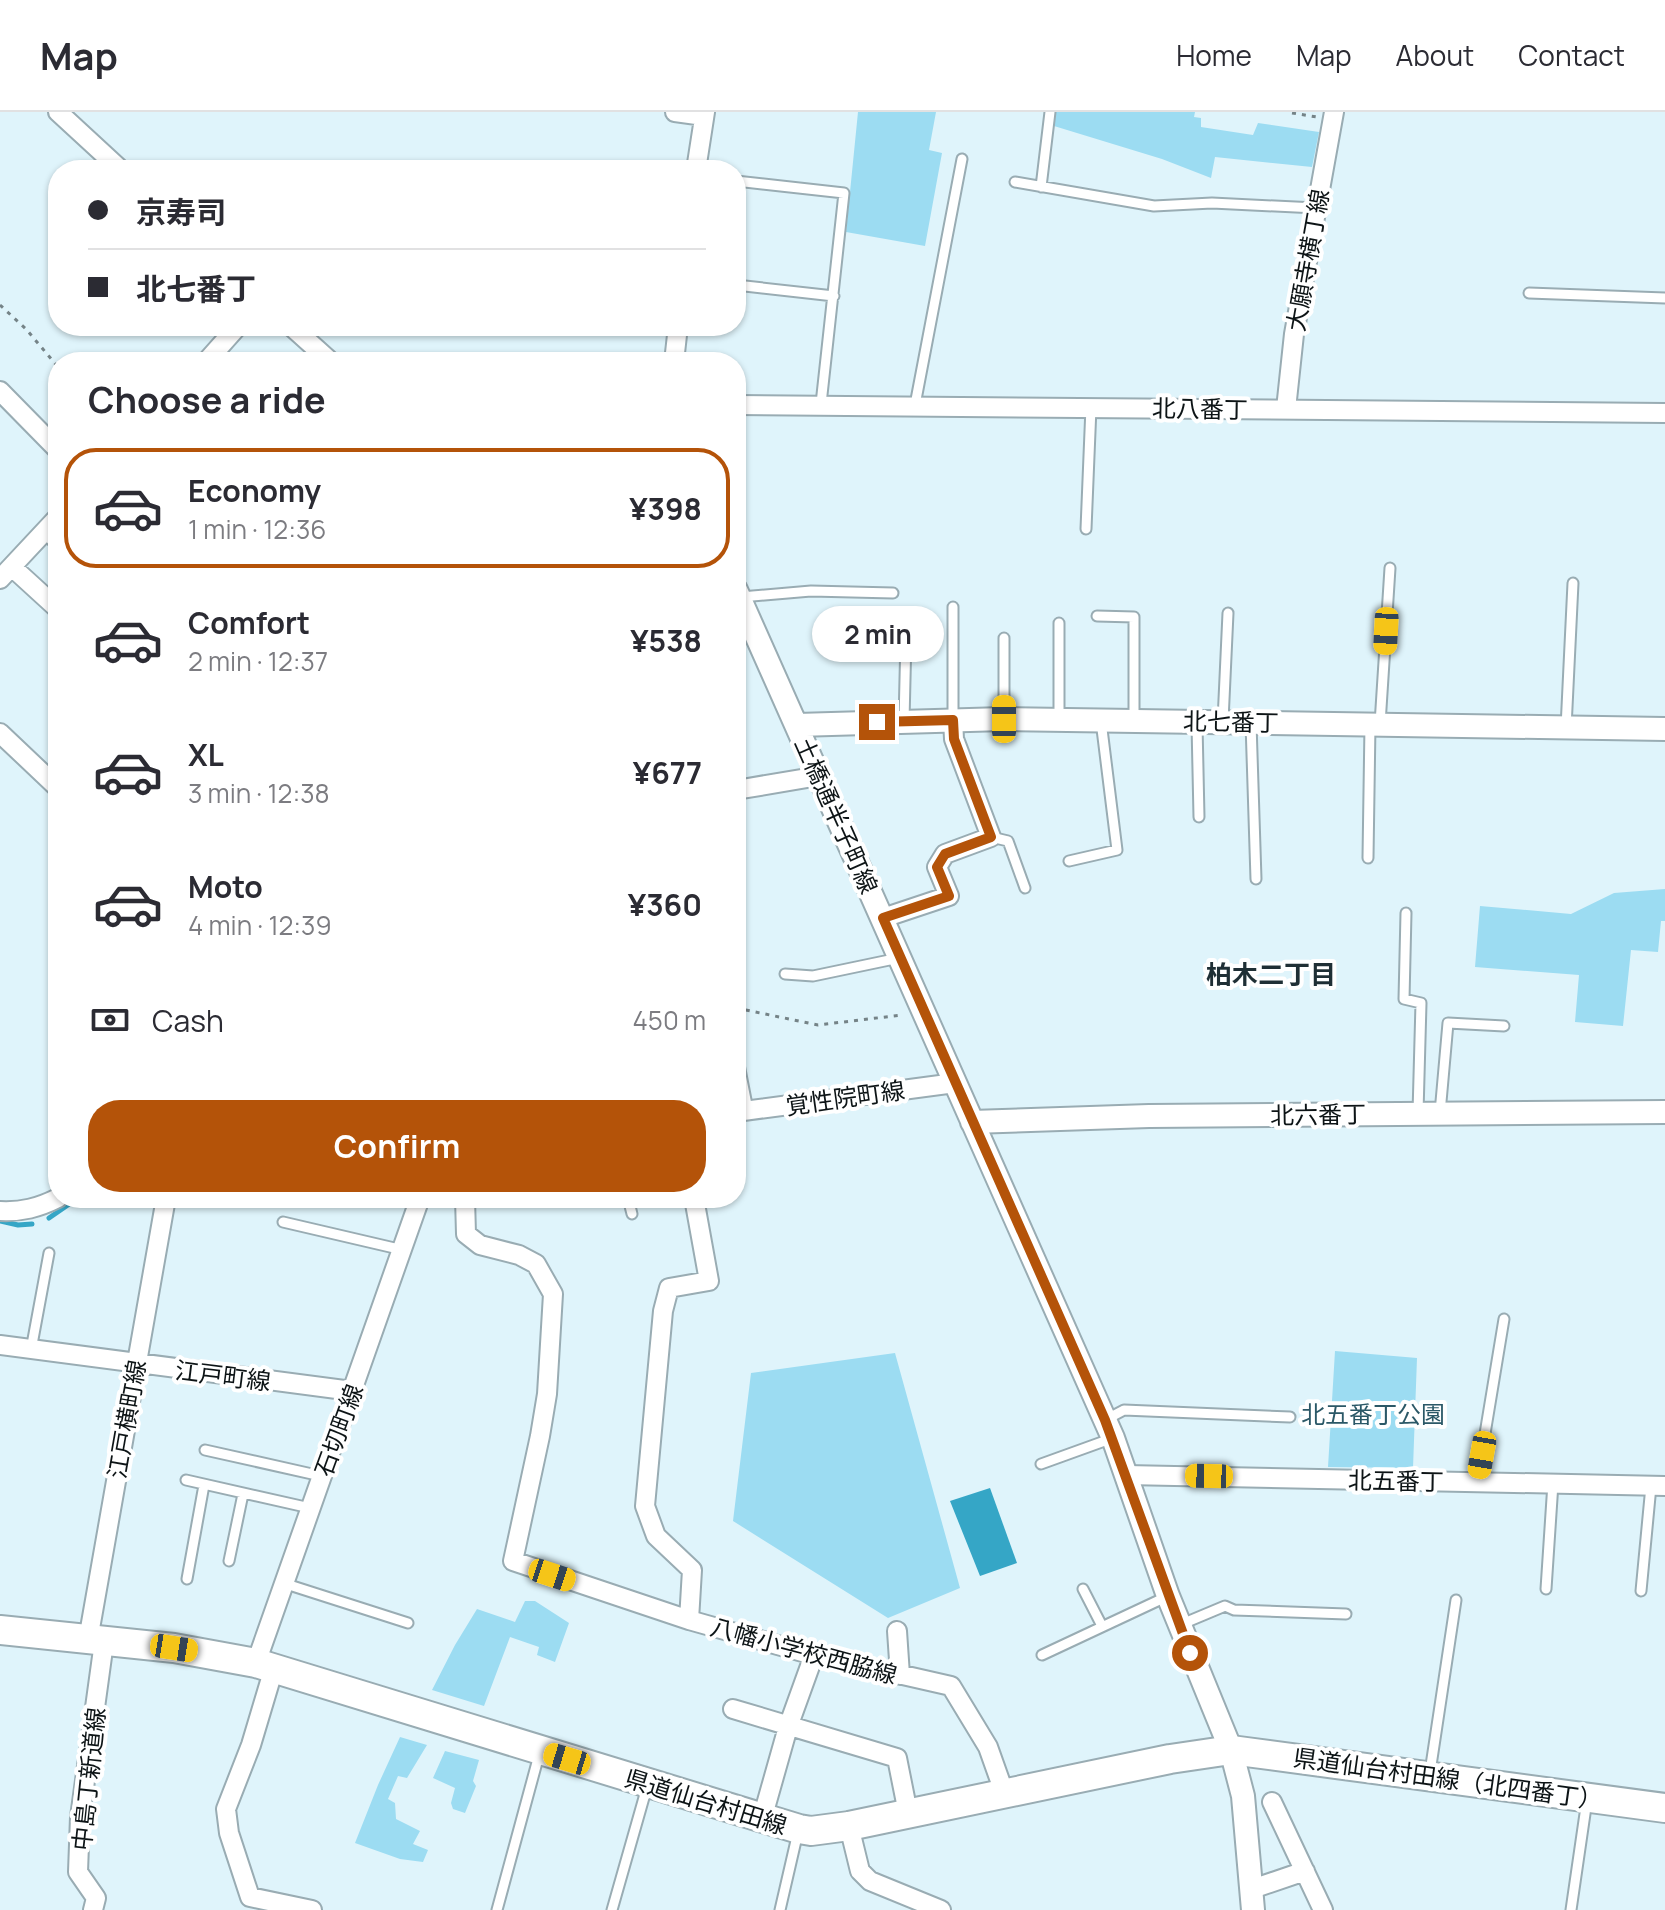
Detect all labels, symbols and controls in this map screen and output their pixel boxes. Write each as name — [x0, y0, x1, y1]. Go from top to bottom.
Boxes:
text: Map — [40, 29, 118, 81]
text: Home — [1176, 36, 1252, 74]
text: Map — [1296, 36, 1352, 74]
text: About — [1396, 36, 1474, 74]
text: Contact — [1518, 36, 1625, 74]
street label: 大願寺横丁線 — [1278, 186, 1336, 334]
text: 京寿司 — [136, 191, 226, 232]
text: 北七番丁 — [136, 268, 256, 309]
text: Choose a ride — [88, 375, 326, 424]
street label: 北八番丁 — [1152, 391, 1248, 425]
text: Economy — [188, 470, 321, 511]
icon: car — [92, 472, 164, 544]
text: ¥398 — [629, 488, 702, 529]
text: 1 min · 12:36 — [188, 511, 326, 547]
text: Comfort — [188, 602, 310, 643]
icon: car — [92, 604, 164, 676]
callout: 2 min — [811, 606, 943, 662]
car — [1373, 606, 1399, 656]
text: 2 min — [844, 616, 912, 652]
text: ¥538 — [630, 620, 702, 661]
text: 2 min · 12:37 — [188, 643, 328, 679]
car — [992, 695, 1016, 743]
route end — [859, 704, 895, 740]
street label: 北七番丁 — [1183, 704, 1279, 738]
street label: 土橋通半子町線 — [788, 732, 886, 898]
text: XL — [188, 734, 224, 775]
icon: car — [92, 736, 164, 808]
text: ¥677 — [633, 752, 702, 793]
text: 3 min · 12:38 — [188, 775, 330, 811]
text: Moto — [188, 866, 263, 907]
icon: car — [92, 868, 164, 940]
text: ¥360 — [628, 884, 702, 925]
text: 4 min · 12:39 — [188, 907, 332, 943]
district label: 柏木二丁目 — [1206, 956, 1336, 992]
icon: cash — [88, 998, 132, 1042]
text: Cash — [152, 1000, 224, 1041]
text: 450 m — [633, 1002, 706, 1038]
street label: 覚性院町線 — [783, 1072, 907, 1122]
street label: 北六番丁 — [1270, 1097, 1366, 1131]
button: Confirm — [88, 1100, 706, 1192]
street label: 江戸町線 — [173, 1353, 273, 1397]
street label: 江戸横町線 — [99, 1357, 153, 1481]
street label: 石切町線 — [306, 1379, 370, 1481]
park label: 北五番丁公園 — [1301, 1397, 1445, 1430]
car — [1466, 1429, 1498, 1481]
street label: 北五番丁 — [1348, 1463, 1444, 1497]
car — [1185, 1464, 1233, 1488]
car — [525, 1556, 579, 1594]
street label: 八幡小学校西脇線 — [707, 1609, 901, 1691]
car — [148, 1632, 200, 1664]
route start — [1172, 1635, 1208, 1671]
street label: 中島丁新道線 — [64, 1706, 112, 1852]
street label: 県道仙台村田線（北四番丁） — [1291, 1740, 1605, 1816]
car — [541, 1741, 593, 1777]
street label: 県道仙台村田線 — [621, 1761, 791, 1841]

